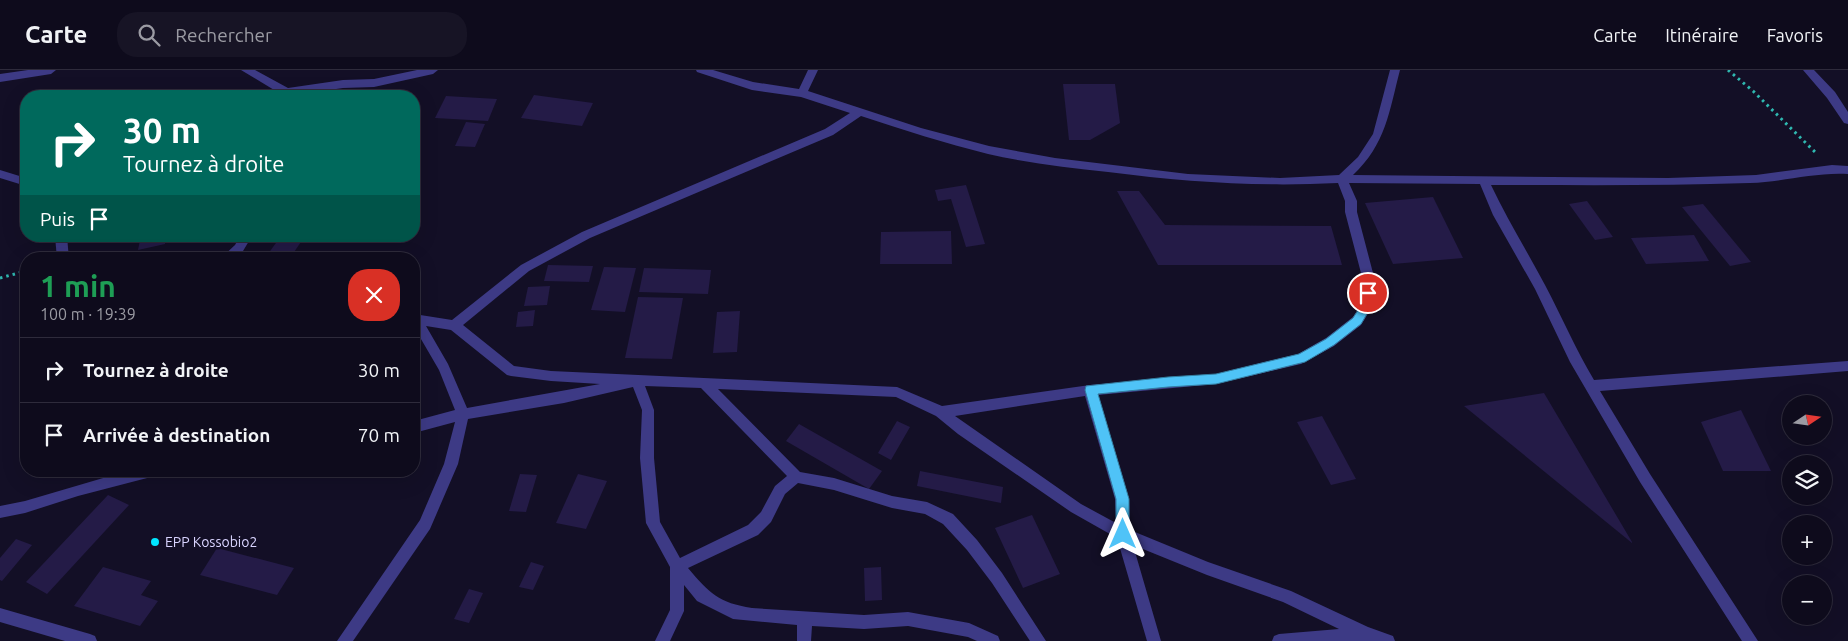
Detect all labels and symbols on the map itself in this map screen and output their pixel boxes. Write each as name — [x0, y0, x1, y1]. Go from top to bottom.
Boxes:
pin — [1347, 272, 1389, 314]
north arrow — [1782, 395, 1832, 445]
position arrow — [1096, 507, 1148, 559]
place label: EPP Kossobio2 — [165, 534, 257, 550]
marker: EPP Kossobio2 — [149, 536, 161, 548]

